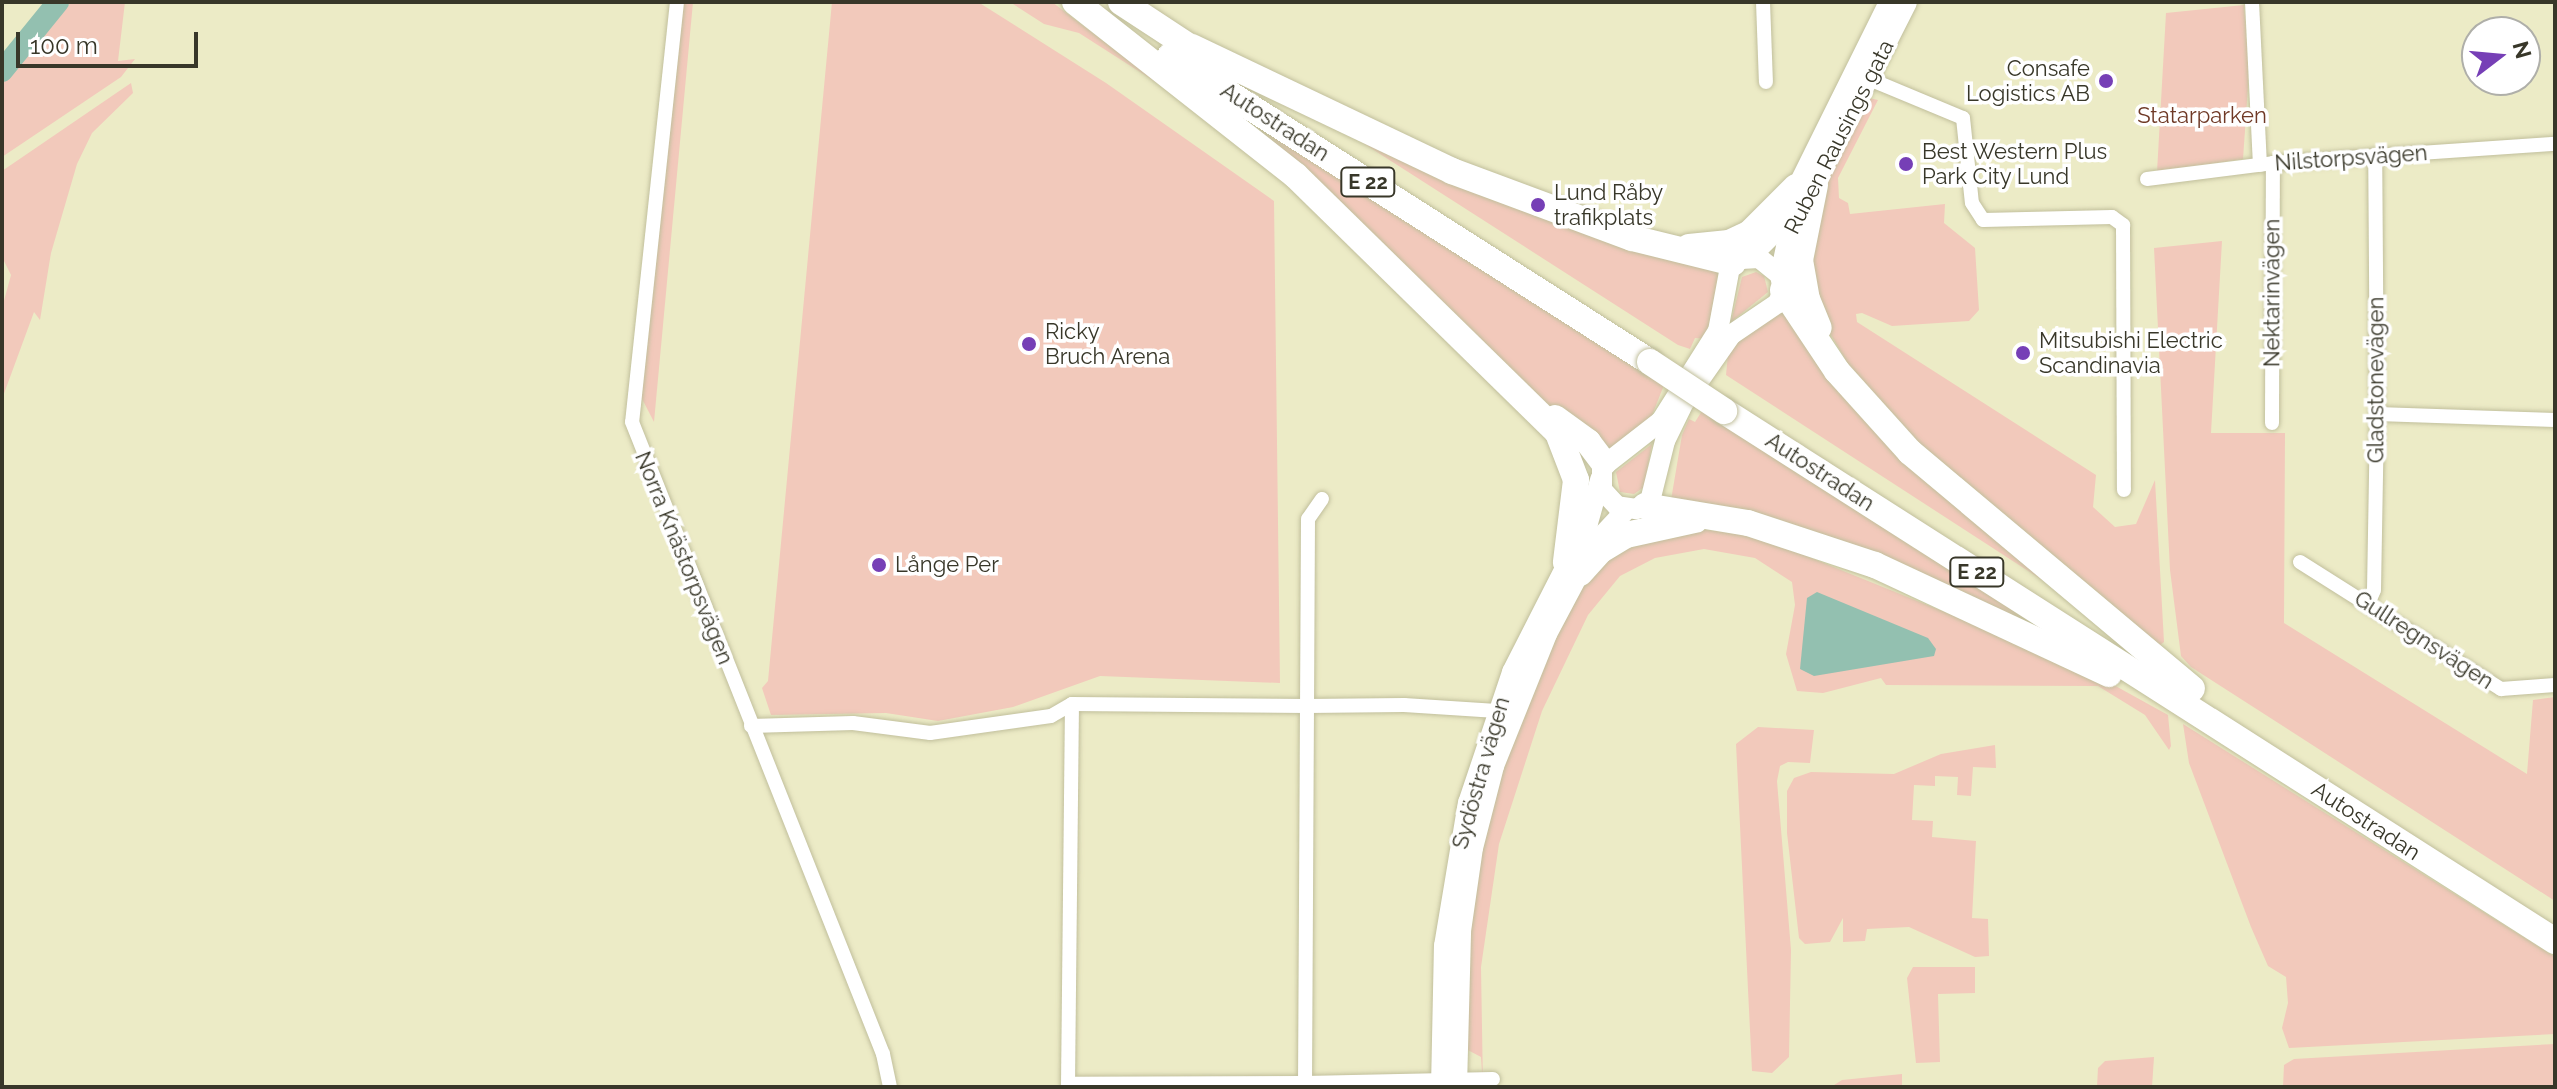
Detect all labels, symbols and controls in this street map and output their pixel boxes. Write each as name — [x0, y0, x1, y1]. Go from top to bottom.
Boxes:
scale bar — [20, 16, 202, 66]
north arrow — [2461, 16, 2541, 96]
text: 100 m — [30, 31, 98, 60]
street label: Ruben Rausings gata — [1779, 36, 1899, 238]
text: N — [2507, 38, 2537, 62]
place label: Consafe Logistics AB — [1965, 55, 2090, 106]
marker: Consafe Logistics AB — [2097, 72, 2115, 90]
street label: Autostradan — [1216, 77, 1334, 167]
park label: Statarparken — [2137, 103, 2267, 129]
place label: Best Western Plus Park City Lund — [1922, 138, 2108, 190]
street label: Nilstorpsvägen — [2274, 139, 2428, 177]
marker: Best Western Plus Park City Lund — [1897, 155, 1915, 173]
road number: E 22 — [1340, 166, 1396, 198]
place label: Lund Råby trafikplats — [1554, 179, 1663, 230]
marker: Lund Råby trafikplats — [1529, 196, 1547, 214]
street label: Nektarinvägen — [2259, 219, 2285, 367]
street label: Gladstonevägen — [2363, 297, 2389, 463]
place label: Ricky Bruch Arena — [1045, 318, 1171, 370]
place label: Mitsubishi Electric Scandinavia — [2039, 327, 2223, 378]
marker: Ricky Bruch Arena — [1020, 335, 1038, 353]
marker: Mitsubishi Electric Scandinavia — [2014, 344, 2032, 362]
street label: Autostradan — [1761, 427, 1879, 517]
street label: Norra Knästorpsvägen — [629, 448, 739, 668]
place label: Långe Per — [895, 552, 999, 578]
marker: Långe Per — [870, 556, 888, 574]
road number: E 22 — [1949, 556, 2005, 588]
street label: Gullregnsvägen — [2349, 585, 2499, 695]
street label: Sydöstra vägen — [1447, 694, 1515, 852]
street label: Autostradan — [2307, 776, 2425, 866]

